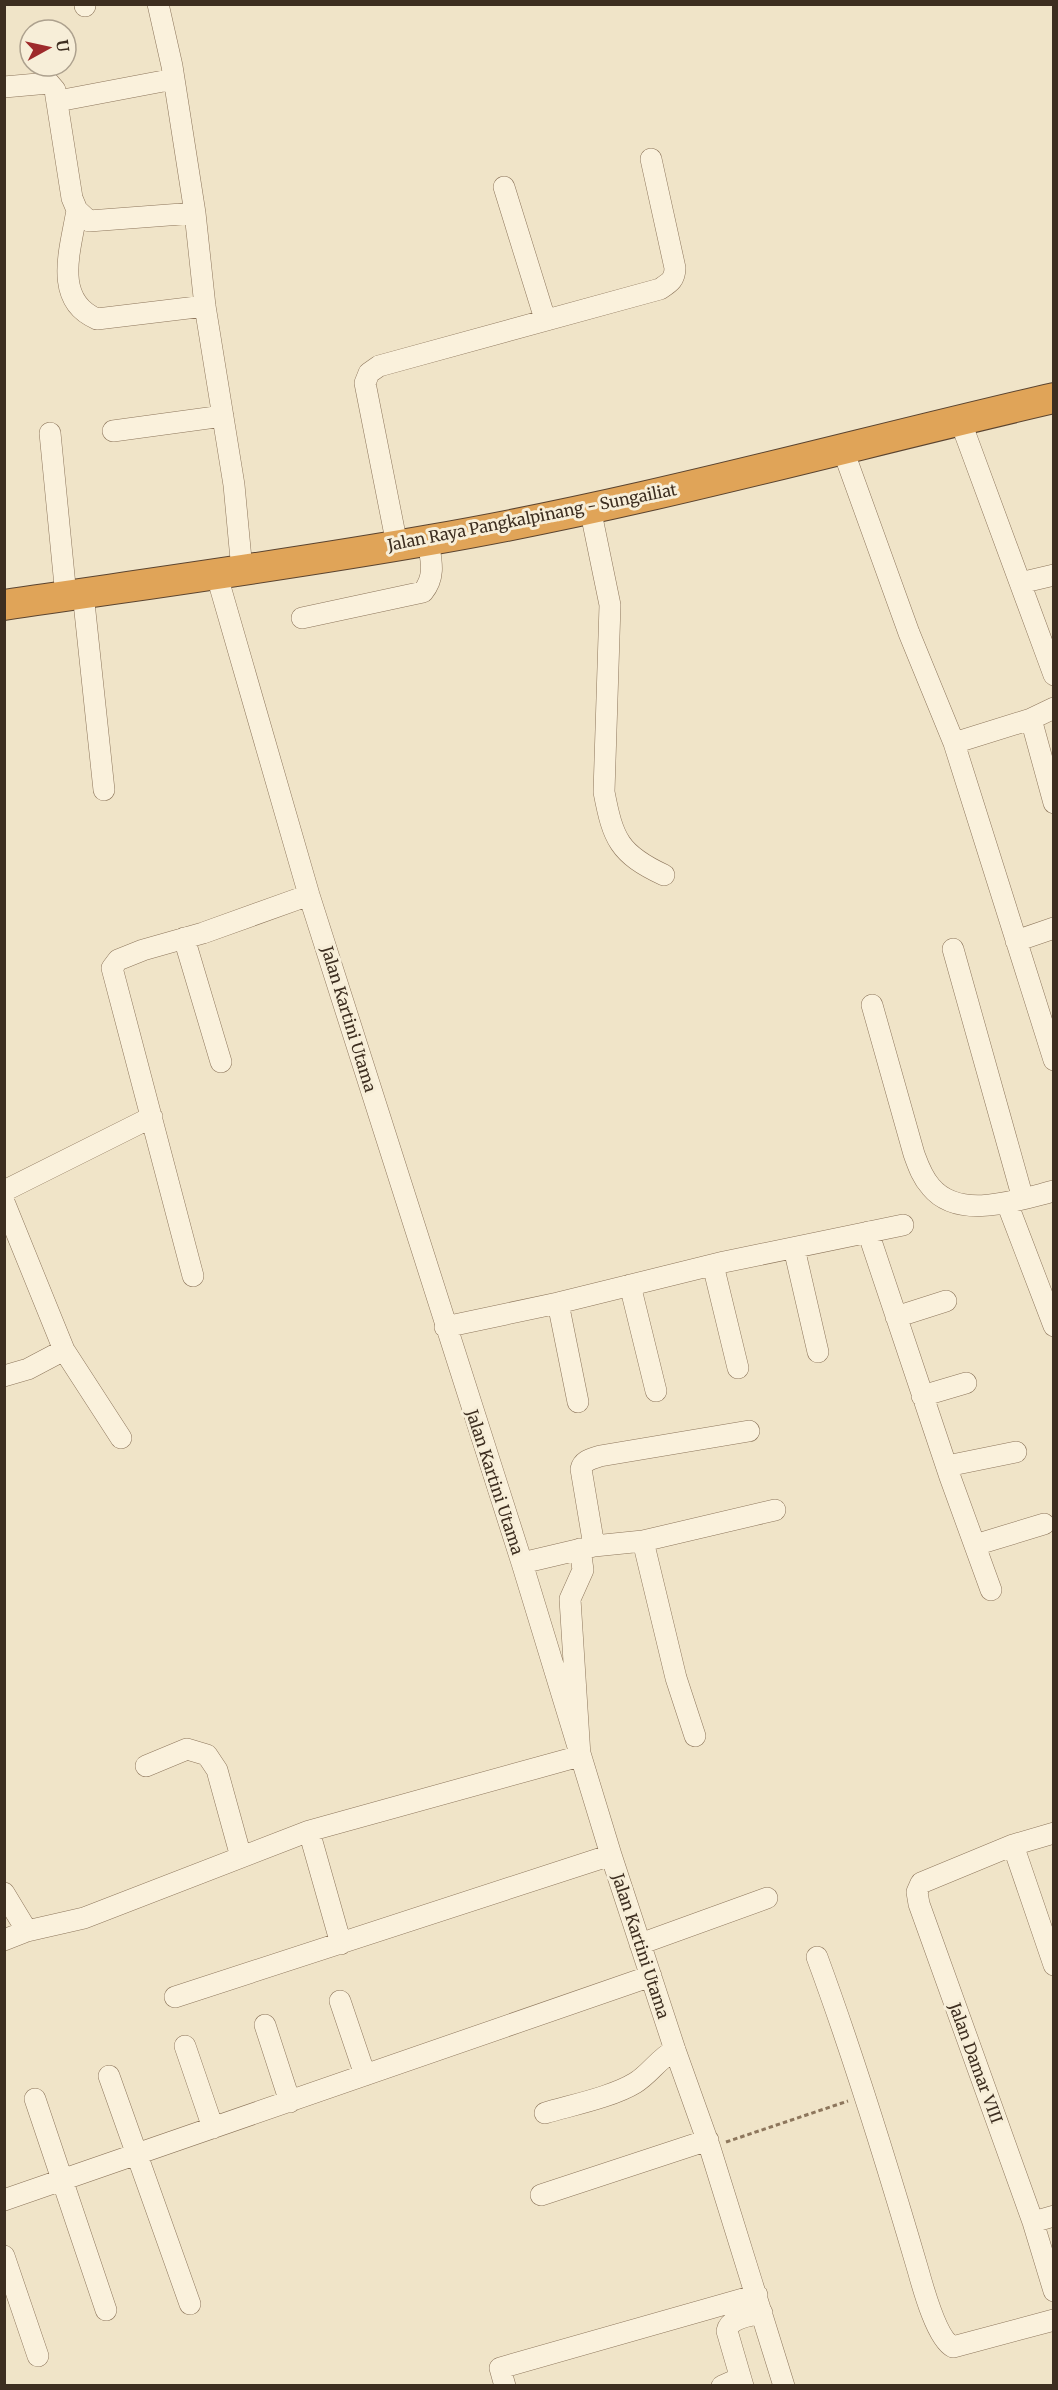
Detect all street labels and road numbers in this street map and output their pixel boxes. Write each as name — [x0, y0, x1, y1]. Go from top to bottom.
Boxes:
street label: Jalan Raya Pangkalpinang - Sungailiat — [385, 479, 679, 555]
street label: Jalan Kartini Utama — [317, 943, 381, 1095]
street label: Jalan Kartini Utama — [462, 1406, 528, 1558]
street label: Jalan Kartini Utama — [608, 1870, 674, 2022]
street label: Jalan Damar VIII — [945, 1999, 1007, 2126]

